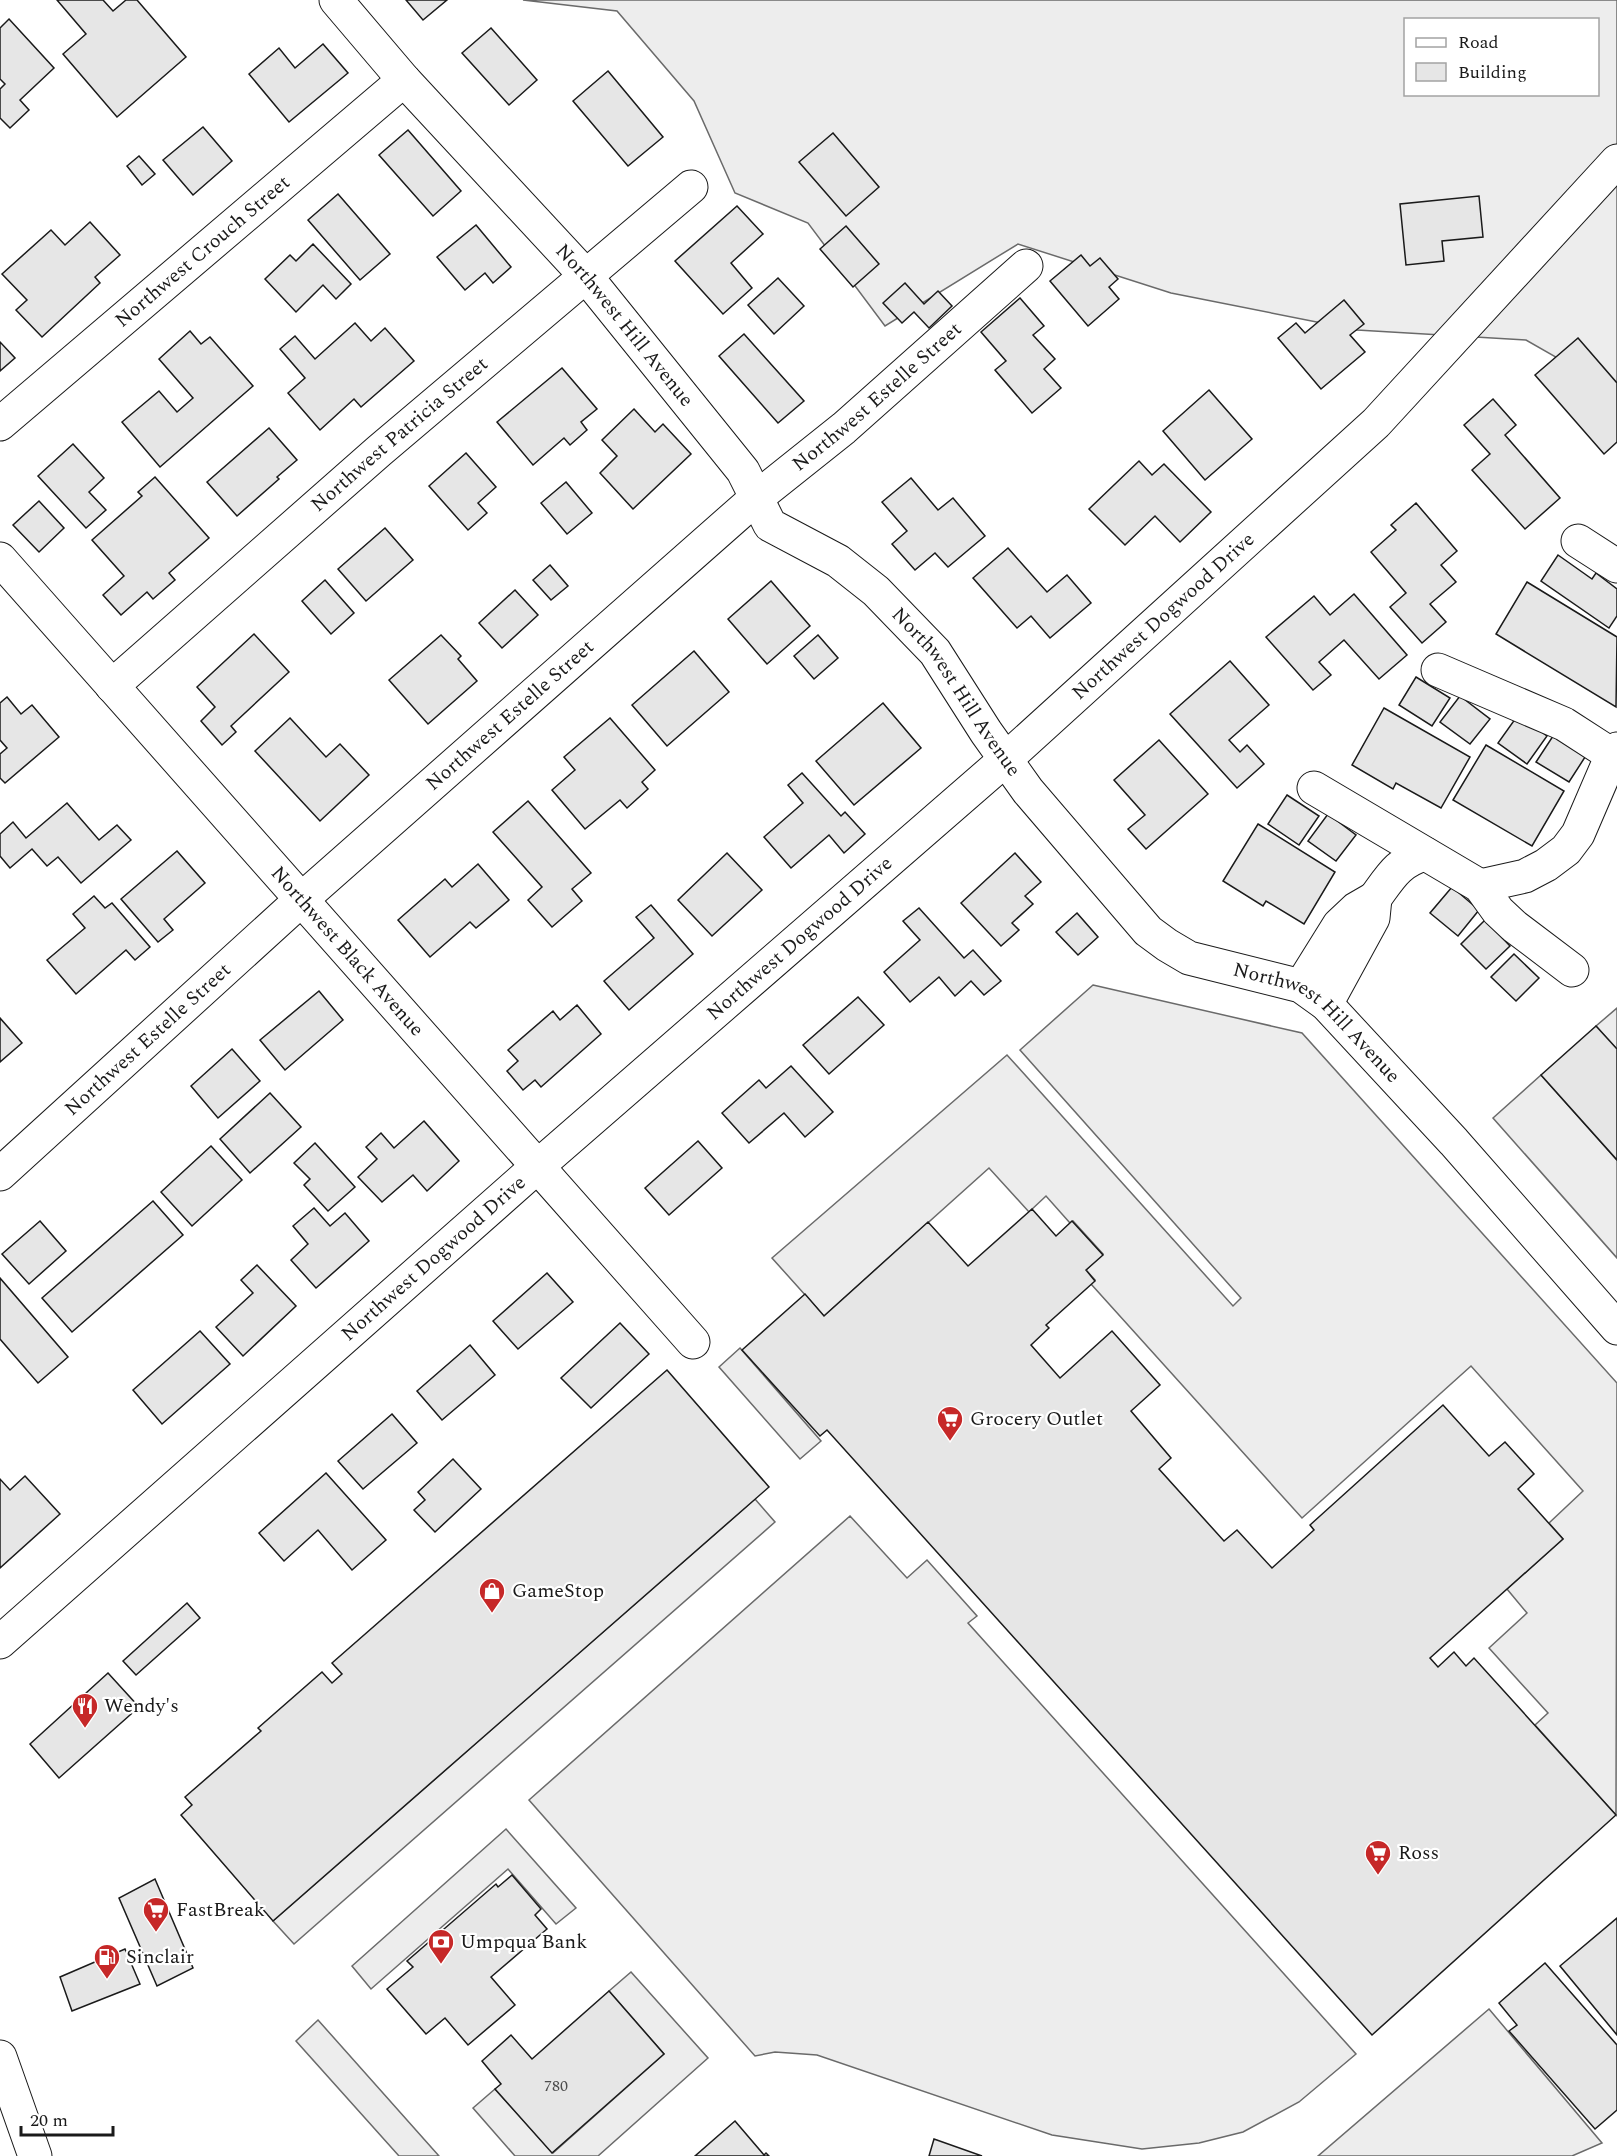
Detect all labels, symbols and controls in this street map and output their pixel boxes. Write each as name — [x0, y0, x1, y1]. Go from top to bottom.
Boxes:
legend — [1404, 18, 1599, 96]
text: Road — [1458, 29, 1499, 56]
text: Building — [1458, 59, 1527, 86]
street label: Northwest Crouch Street — [108, 168, 297, 335]
street label: Northwest Hill Avenue — [548, 237, 701, 414]
street label: Northwest Estelle Street — [786, 315, 968, 479]
street label: Northwest Patricia Street — [304, 350, 495, 519]
street label: Northwest Dogwood Drive — [1065, 525, 1261, 707]
street label: Northwest Hill Avenue — [884, 600, 1028, 783]
street label: Northwest Estelle Street — [419, 633, 601, 798]
street label: Northwest Dogwood Drive — [700, 849, 899, 1028]
street label: Northwest Black Avenue — [263, 859, 431, 1043]
street label: Northwest Hill Avenue — [1230, 955, 1407, 1090]
street label: Northwest Estelle Street — [58, 956, 238, 1123]
street label: Northwest Dogwood Drive — [335, 1168, 533, 1348]
supermarket icon: Grocery Outlet — [935, 1404, 965, 1442]
place label: Grocery Outlet — [970, 1404, 1103, 1434]
shop icon: GameStop — [477, 1576, 507, 1614]
place label: GameStop — [512, 1576, 604, 1606]
restaurant icon: Wendy's — [70, 1691, 100, 1729]
place label: Wendy's — [104, 1691, 179, 1721]
supermarket icon: Ross — [1363, 1838, 1393, 1876]
place label: Ross — [1398, 1838, 1439, 1868]
supermarket icon: FastBreak — [141, 1895, 171, 1933]
place label: FastBreak — [176, 1895, 265, 1925]
bank icon: Umpqua Bank — [426, 1927, 456, 1965]
place label: Umpqua Bank — [460, 1927, 587, 1957]
fuel station icon: Sinclair — [92, 1942, 122, 1980]
place label: Sinclair — [126, 1942, 194, 1972]
house number: 780 — [544, 2074, 568, 2098]
scale bar — [21, 2099, 112, 2137]
text: 20 m — [30, 2107, 68, 2134]

